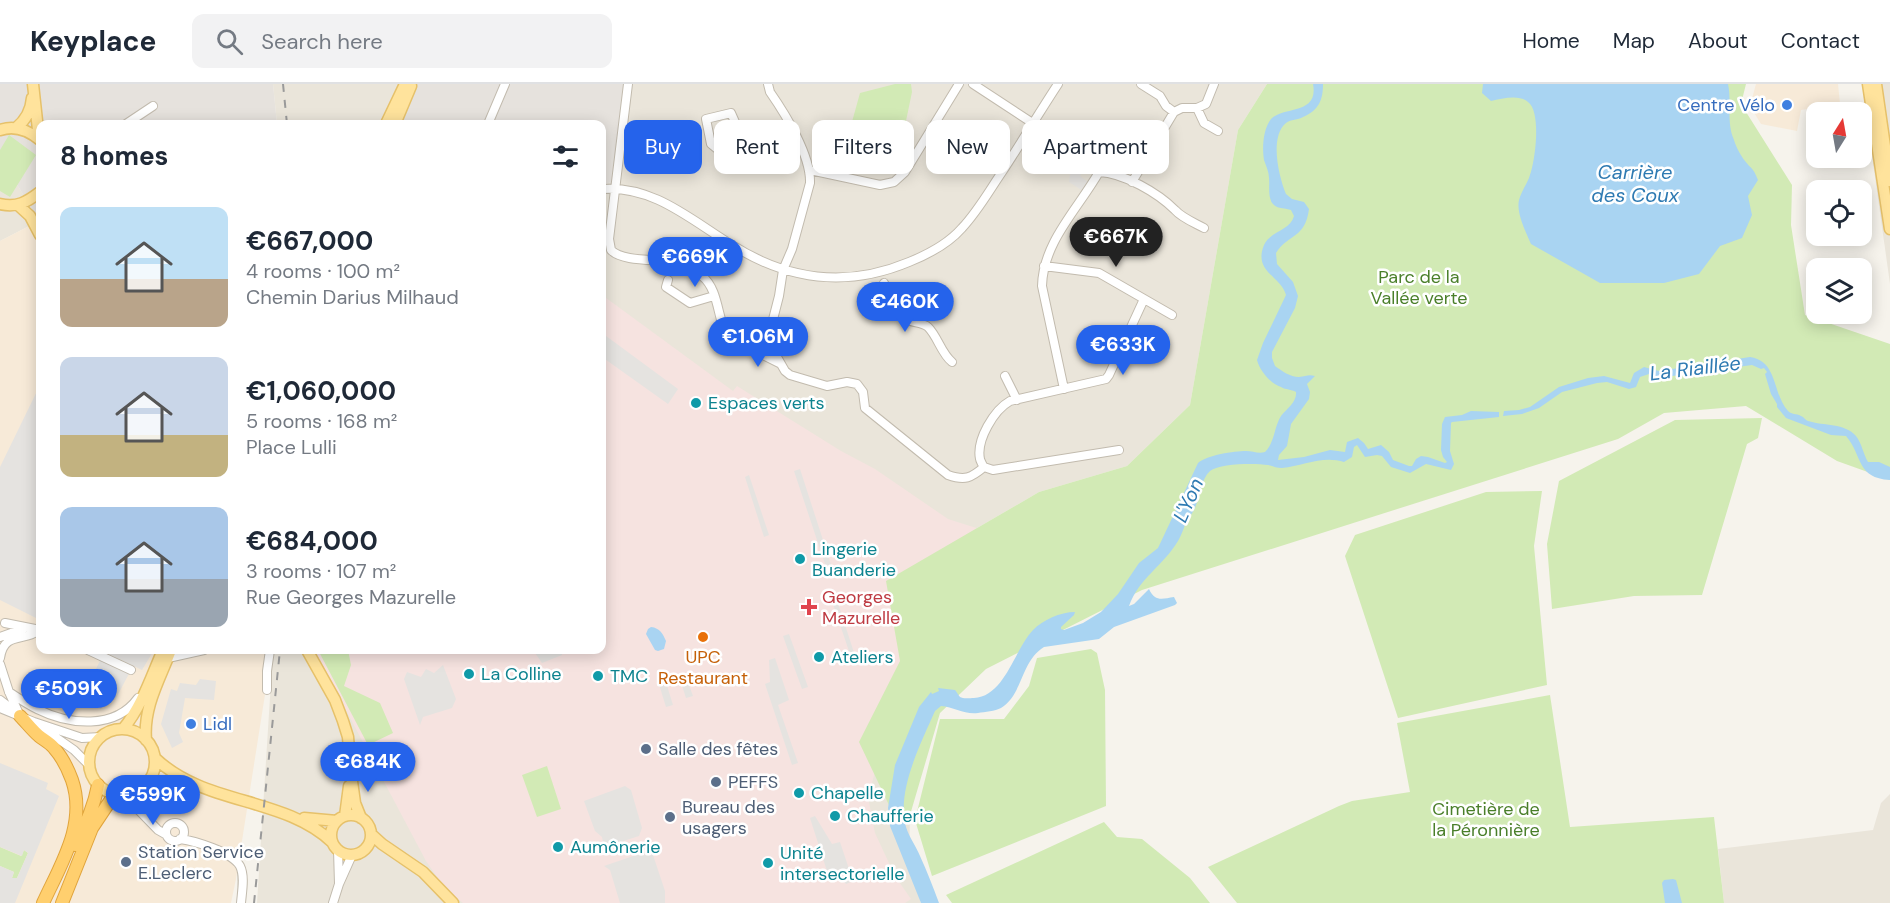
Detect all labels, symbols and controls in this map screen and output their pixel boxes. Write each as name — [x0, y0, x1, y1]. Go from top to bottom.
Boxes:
search box — [192, 14, 612, 68]
text: Keyplace — [30, 23, 156, 60]
icon: search — [213, 25, 246, 58]
text: Search here — [261, 27, 383, 56]
text: Home — [1522, 27, 1580, 55]
text: Map — [1613, 27, 1655, 55]
text: About — [1688, 27, 1748, 55]
text: Contact — [1781, 27, 1860, 55]
place label: Centre Vélo — [1677, 93, 1775, 117]
marker: Centre Vélo — [1780, 98, 1794, 112]
north arrow — [1806, 102, 1872, 168]
map controls — [1806, 102, 1872, 324]
chip: Buy — [624, 120, 702, 174]
chip: Rent — [714, 120, 800, 174]
chip: Filters — [812, 120, 914, 174]
chip: New — [926, 120, 1010, 174]
chip: Apartment — [1022, 120, 1169, 174]
text: 8 homes — [60, 139, 168, 173]
icon: filters — [549, 140, 582, 173]
water label: Carrière des Coux — [1591, 159, 1680, 208]
button: locate — [1806, 180, 1872, 246]
pin: €667K — [1074, 217, 1158, 268]
text: €667K — [1084, 223, 1148, 249]
text: €667,000 — [246, 224, 373, 258]
icon: home — [108, 231, 180, 303]
pin: €669K — [653, 237, 737, 288]
text: €669K — [662, 243, 728, 269]
text: 4 rooms · 100 m² — [246, 258, 400, 284]
button: layers — [1806, 258, 1872, 324]
park label: Parc de la Vallée verte — [1370, 265, 1468, 310]
pin: €460K — [863, 282, 947, 333]
text: Chemin Darius Milhaud — [246, 284, 459, 310]
text: €460K — [871, 288, 939, 314]
pin: €1.06M — [709, 317, 807, 368]
text: €1.06M — [722, 323, 794, 349]
pin: €633K — [1081, 325, 1165, 376]
text: €633K — [1090, 331, 1156, 357]
water label: La Riaillée — [1648, 350, 1742, 386]
text: €1,060,000 — [246, 374, 396, 408]
icon: home — [108, 381, 180, 453]
place label: Espaces verts — [708, 391, 825, 415]
marker: Espaces verts — [689, 396, 703, 410]
text: 5 rooms · 168 m² — [246, 408, 397, 434]
text: Place Lulli — [246, 434, 337, 460]
water label: L'Yon — [1167, 474, 1209, 526]
text: €684,000 — [246, 524, 378, 558]
icon: home — [108, 531, 180, 603]
place label: Lingerie Buanderie — [812, 537, 896, 582]
marker: Lingerie Buanderie — [793, 552, 807, 566]
text: 3 rooms · 107 m² — [246, 558, 396, 584]
text: Rue Georges Mazurelle — [246, 584, 456, 610]
place label: Georges Mazurelle — [822, 585, 900, 630]
marker: Georges Mazurelle — [800, 598, 818, 616]
marker: UPC Restaurant — [696, 630, 710, 644]
place label: UPC Restaurant — [658, 645, 748, 690]
place label: Ateliers — [831, 645, 893, 669]
marker: Ateliers — [812, 650, 826, 664]
place label: La Colline — [481, 662, 562, 686]
place label: TMC — [610, 664, 648, 688]
marker: La Colline — [462, 667, 476, 681]
pin: €509K — [27, 669, 111, 720]
marker: TMC — [591, 669, 605, 683]
text: €509K — [35, 675, 103, 701]
place label: Lidl — [203, 712, 232, 736]
marker: Lidl — [184, 717, 198, 731]
place label: Salle des fêtes — [658, 737, 778, 761]
pin: €684K — [326, 742, 410, 793]
marker: Salle des fêtes — [639, 742, 653, 756]
text: €684K — [334, 748, 402, 774]
place label: PEFFS — [728, 770, 778, 794]
pin: €599K — [111, 775, 195, 826]
marker: PEFFS — [709, 775, 723, 789]
text: €599K — [120, 781, 186, 807]
place label: Chapelle — [811, 781, 884, 805]
marker: Chapelle — [792, 786, 806, 800]
place label: Bureau des usagers — [682, 795, 775, 840]
park label: Cimetière de la Péronnière — [1432, 797, 1540, 842]
place label: Chaufferie — [847, 804, 934, 828]
marker: Chaufferie — [828, 809, 842, 823]
marker: Bureau des usagers — [663, 810, 677, 824]
place label: Aumônerie — [570, 835, 661, 859]
place label: Station Service E.Leclerc — [138, 840, 264, 885]
marker: Aumônerie — [551, 840, 565, 854]
place label: Unité intersectorielle — [780, 841, 905, 886]
marker: Station Service E.Leclerc — [119, 855, 133, 869]
marker: Unité intersectorielle — [761, 856, 775, 870]

